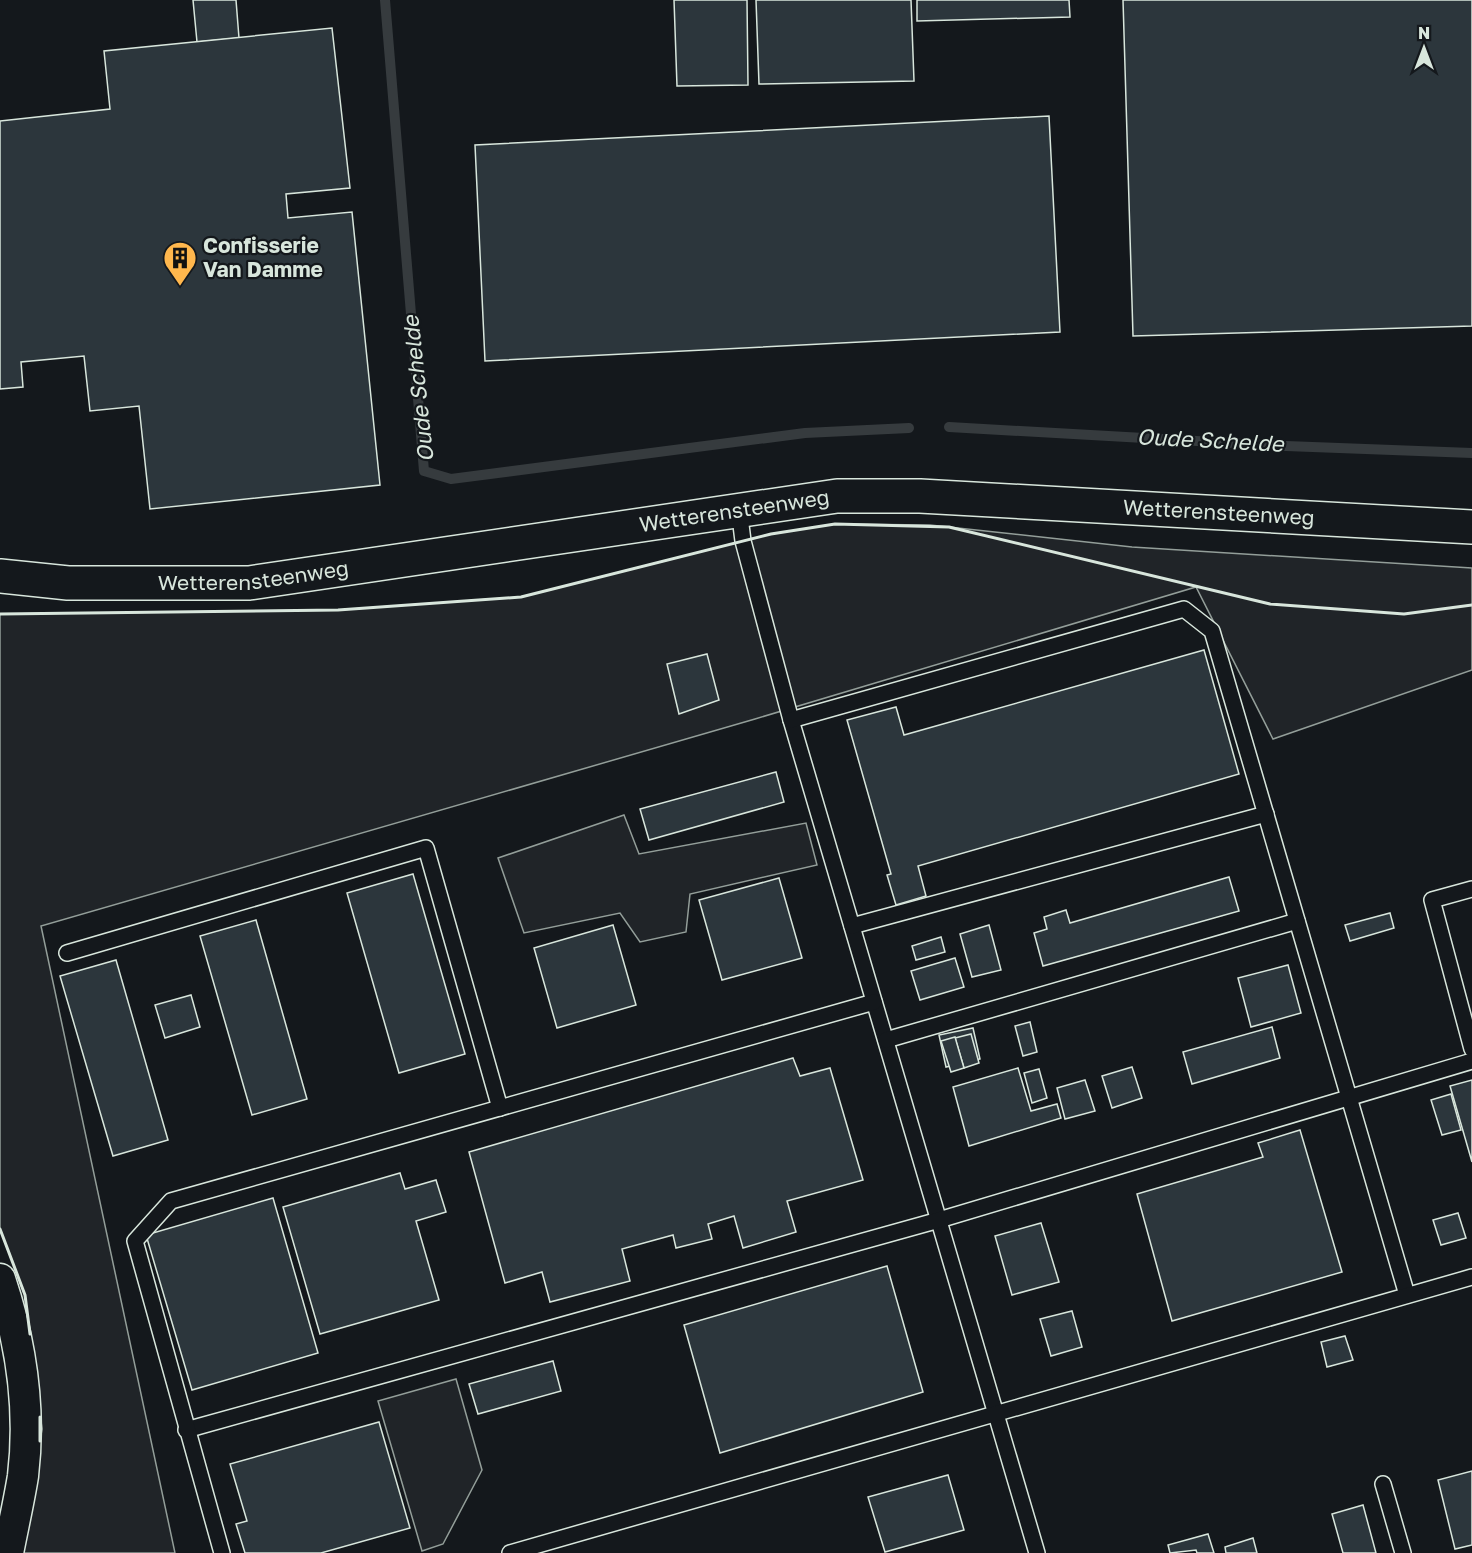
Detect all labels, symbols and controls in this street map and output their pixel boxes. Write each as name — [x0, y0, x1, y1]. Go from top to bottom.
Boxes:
north arrow — [1394, 18, 1454, 78]
text: N — [1418, 23, 1430, 43]
place label: Confisserie Van Damme — [203, 232, 323, 282]
building icon: Confisserie Van Damme — [162, 240, 198, 287]
water label: Oude Schelde — [396, 312, 439, 463]
water label: Oude Schelde — [1136, 422, 1286, 457]
street label: Wetterensteenweg — [637, 483, 831, 537]
street label: Wetterensteenweg — [1122, 493, 1315, 530]
street label: Wetterensteenweg — [158, 554, 350, 595]

